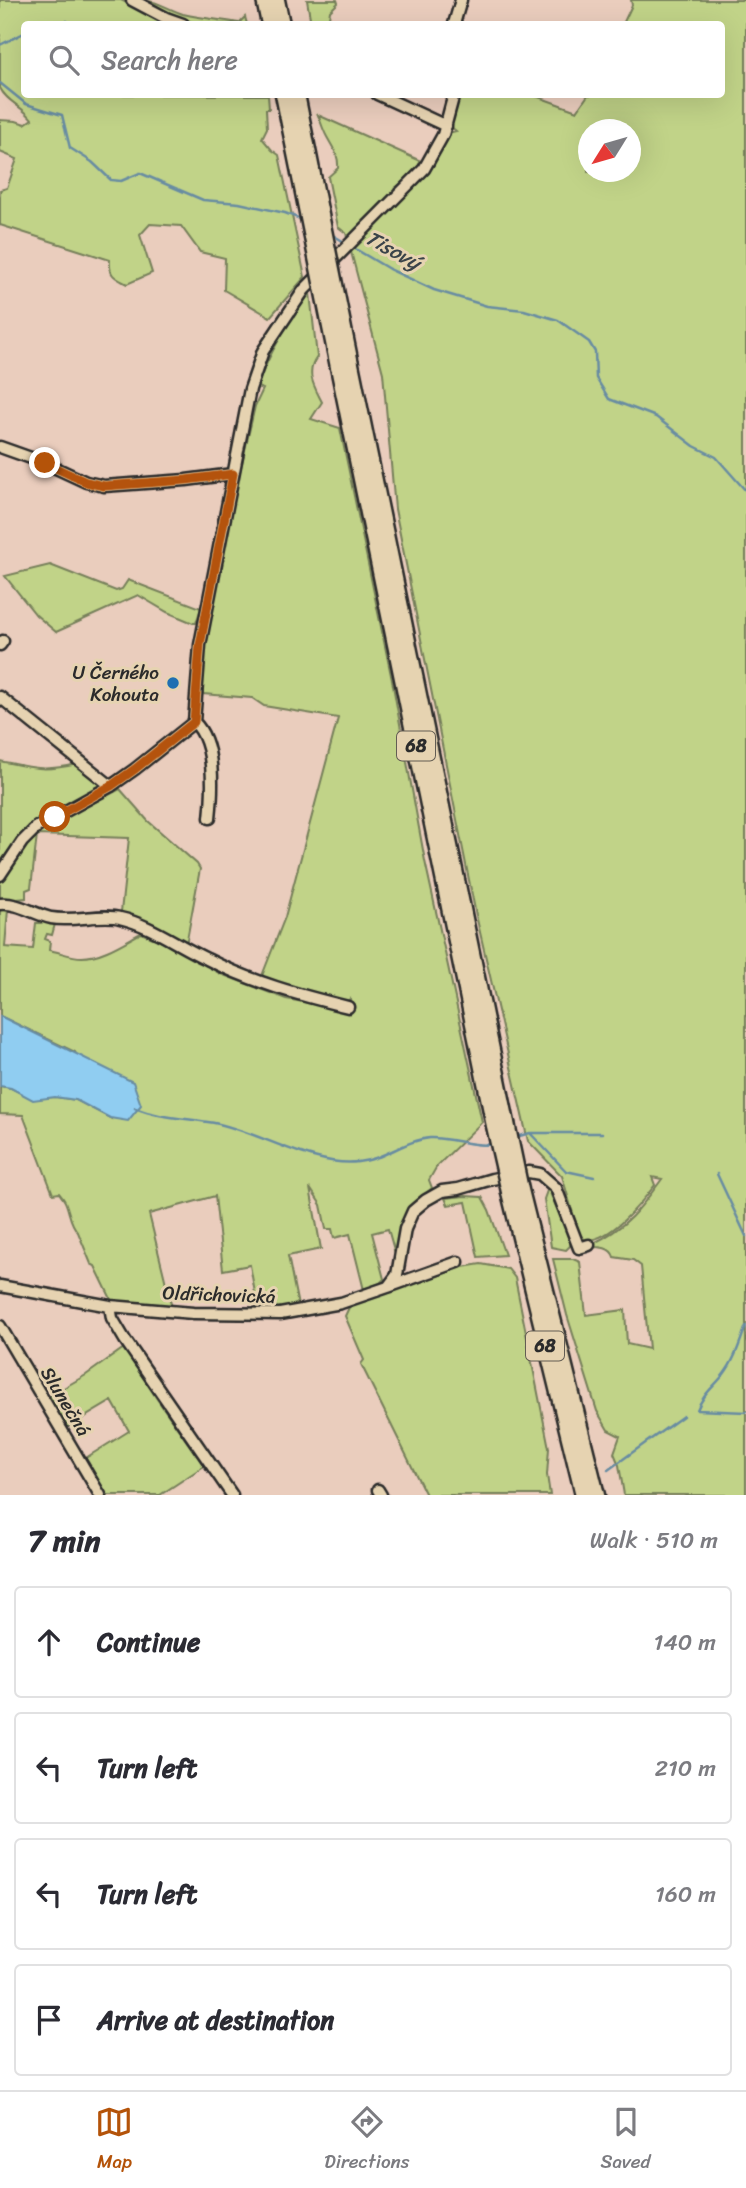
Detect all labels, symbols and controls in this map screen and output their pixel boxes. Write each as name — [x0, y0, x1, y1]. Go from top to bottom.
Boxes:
search box — [21, 21, 725, 98]
text: Search here — [101, 37, 238, 83]
icon: search — [45, 41, 83, 79]
north arrow — [578, 119, 641, 182]
water label: Tisový — [358, 219, 430, 282]
route end — [29, 447, 60, 478]
place label: U Černého Kohouta — [72, 656, 159, 711]
marker: U Černého Kohouta — [165, 675, 181, 691]
road number: 68 — [397, 732, 435, 760]
route start — [39, 801, 70, 832]
street label: Oldřichovická — [162, 1276, 277, 1313]
road number: 68 — [526, 1331, 564, 1360]
street label: Slunečná — [32, 1360, 100, 1443]
text: 7 min — [28, 1514, 100, 1568]
text: Walk · 510 m — [590, 1520, 718, 1561]
text: Continue — [97, 1619, 200, 1665]
text: 140 m — [654, 1622, 716, 1663]
icon: ahead — [30, 1623, 68, 1661]
text: Turn left — [97, 1745, 197, 1791]
text: 210 m — [655, 1748, 716, 1789]
icon: left — [30, 1749, 68, 1787]
text: Turn left — [97, 1871, 197, 1917]
text: 160 m — [655, 1874, 716, 1915]
icon: left — [30, 1875, 68, 1913]
text: Arrive at destination — [97, 1997, 334, 2043]
icon: arrive — [30, 2001, 68, 2039]
tab: Map — [95, 2103, 133, 2178]
tab: Directions — [324, 2103, 410, 2178]
tab: Saved — [600, 2103, 651, 2178]

